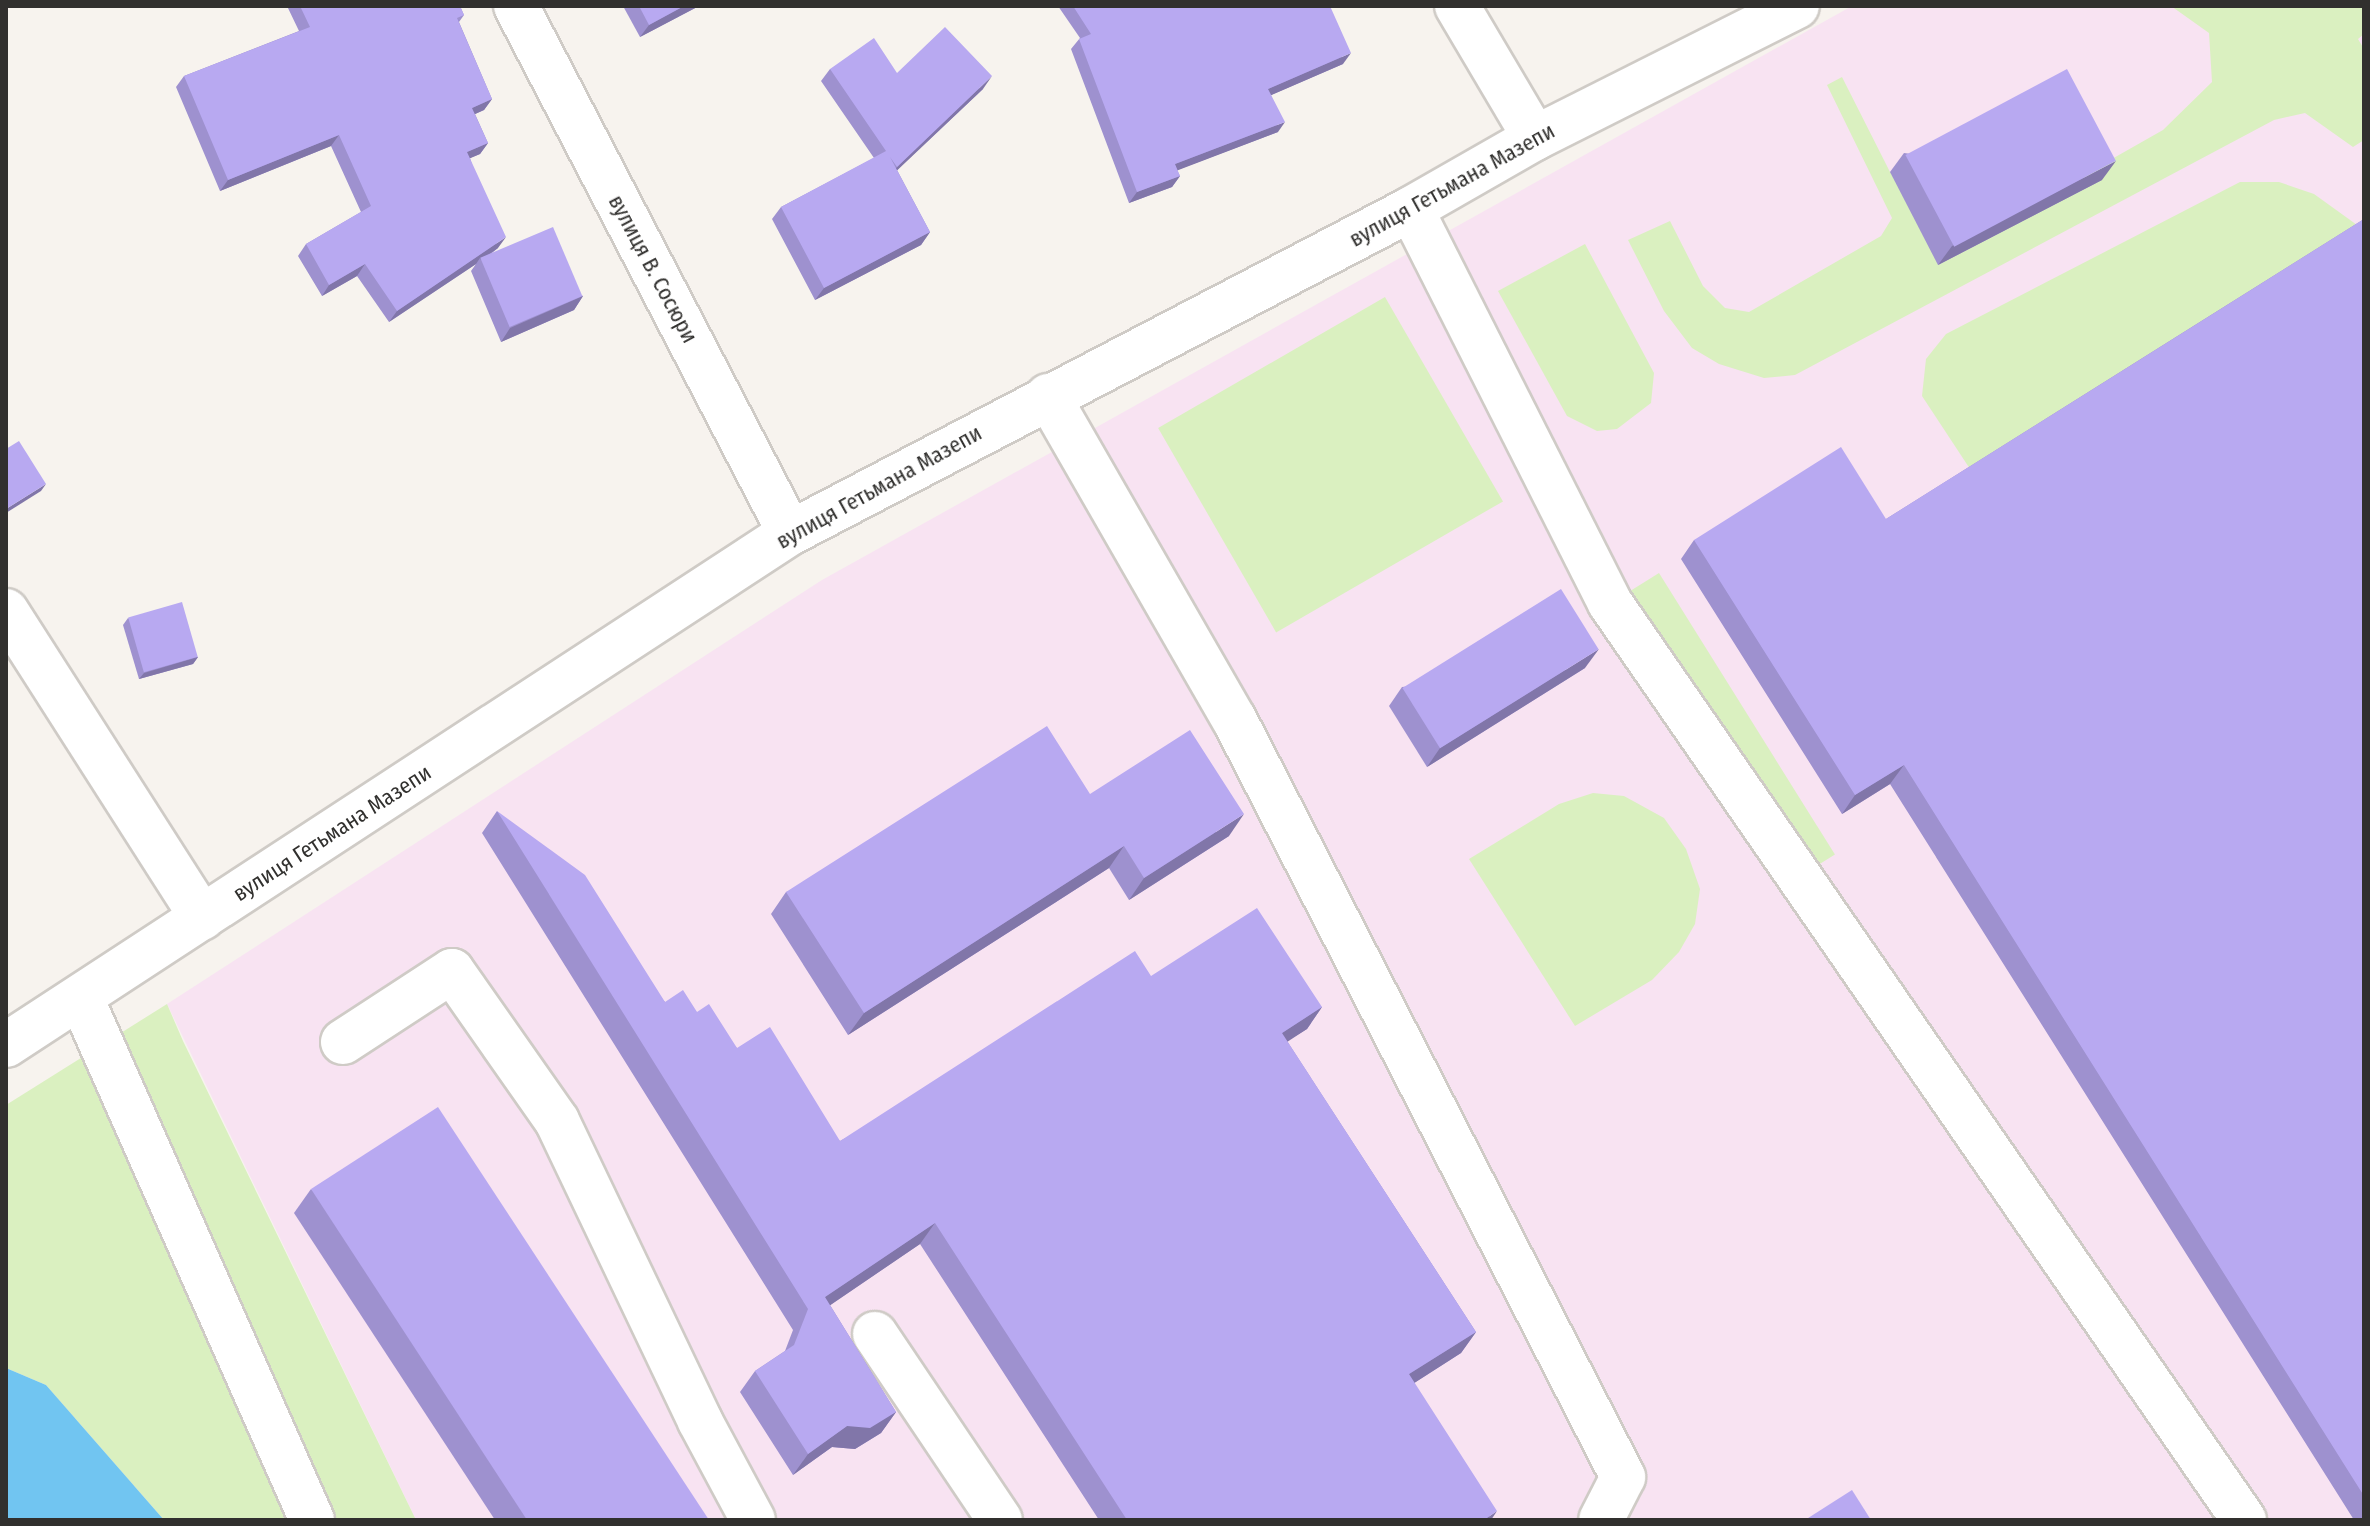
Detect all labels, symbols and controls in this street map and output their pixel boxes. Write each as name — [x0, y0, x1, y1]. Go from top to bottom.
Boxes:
street label: вулиця Гетьмана Мазепи — [1345, 117, 1559, 253]
street label: вулиця В. Сосюри — [603, 190, 703, 348]
street label: вулиця Гетьмана Мазепи — [772, 419, 986, 555]
street label: вулиця Гетьмана Мазепи — [228, 759, 436, 907]

